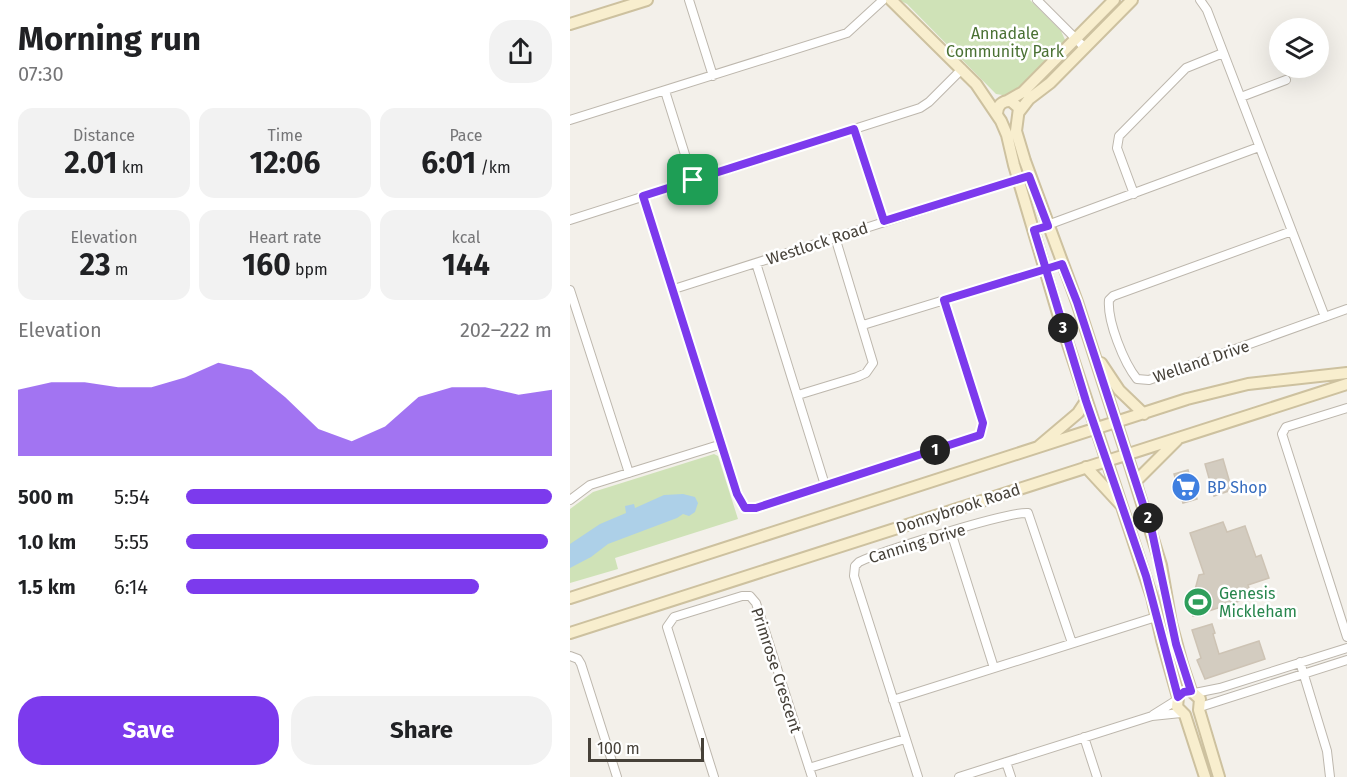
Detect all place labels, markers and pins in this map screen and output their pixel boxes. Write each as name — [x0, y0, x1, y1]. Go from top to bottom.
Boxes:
pin — [667, 154, 718, 205]
pin: 3 — [1048, 313, 1078, 343]
pin: 1 — [920, 435, 950, 465]
supermarket icon: BP Shop — [1170, 471, 1202, 503]
place label: BP Shop — [1207, 478, 1267, 497]
pin: 2 — [1133, 503, 1163, 533]
place label: Genesis Mickleham — [1219, 584, 1297, 621]
sports icon: Genesis Mickleham — [1182, 586, 1214, 618]

